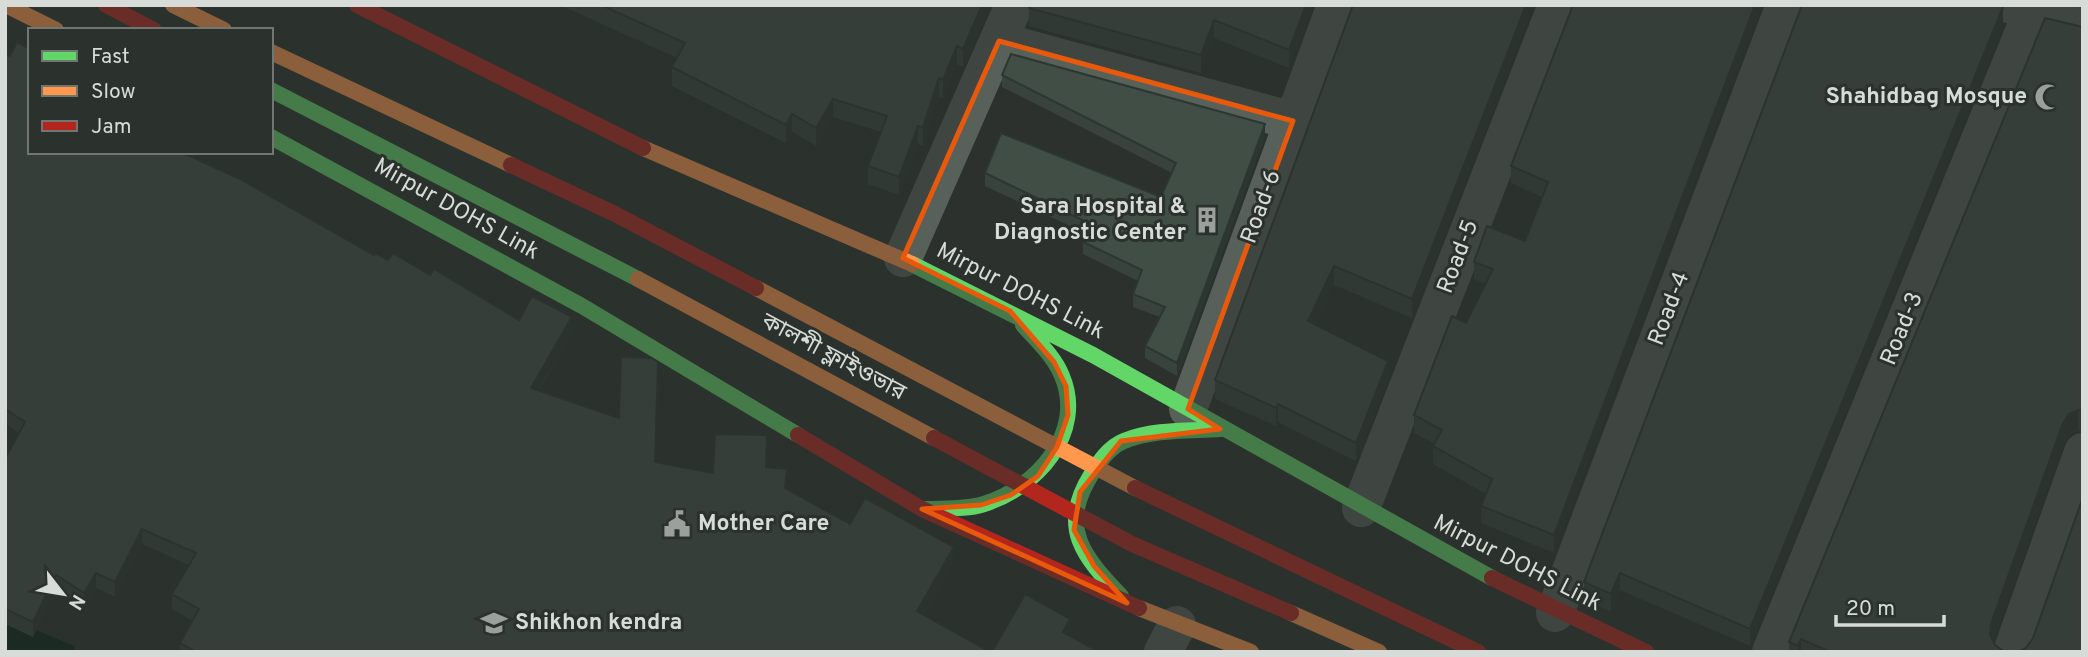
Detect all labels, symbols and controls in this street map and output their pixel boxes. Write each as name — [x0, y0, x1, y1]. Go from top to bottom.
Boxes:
legend — [28, 28, 273, 154]
text: Fast — [91, 44, 130, 71]
text: Slow — [91, 79, 136, 106]
mosque icon: Shahidbag Mosque — [2033, 82, 2063, 112]
place label: Shahidbag Mosque — [1826, 83, 2027, 112]
text: Jam — [91, 114, 132, 141]
street label: Mirpur DOHS Link — [368, 152, 544, 268]
street label: Road-6 — [1235, 166, 1289, 248]
place label: Sara Hospital & Diagnostic Center — [994, 193, 1186, 248]
building icon: Sara Hospital & Diagnostic Center — [1192, 205, 1222, 235]
street label: Road-5 — [1432, 216, 1486, 298]
street label: Mirpur DOHS Link — [931, 237, 1109, 347]
street label: Road-4 — [1643, 268, 1697, 350]
street label: Road-3 — [1875, 288, 1931, 370]
street label: কালশী ফ্লাইওভার — [755, 307, 910, 408]
public building icon: Mother Care — [662, 509, 692, 539]
street label: Mirpur DOHS Link — [1428, 509, 1606, 619]
place label: Mother Care — [698, 510, 829, 539]
north arrow — [28, 559, 98, 629]
scale bar — [1836, 584, 1944, 628]
text: N — [62, 590, 90, 614]
text: 20 m — [1846, 596, 1895, 623]
school or university icon: Shikhon kendra — [479, 608, 509, 638]
place label: Shikhon kendra — [515, 609, 682, 638]

